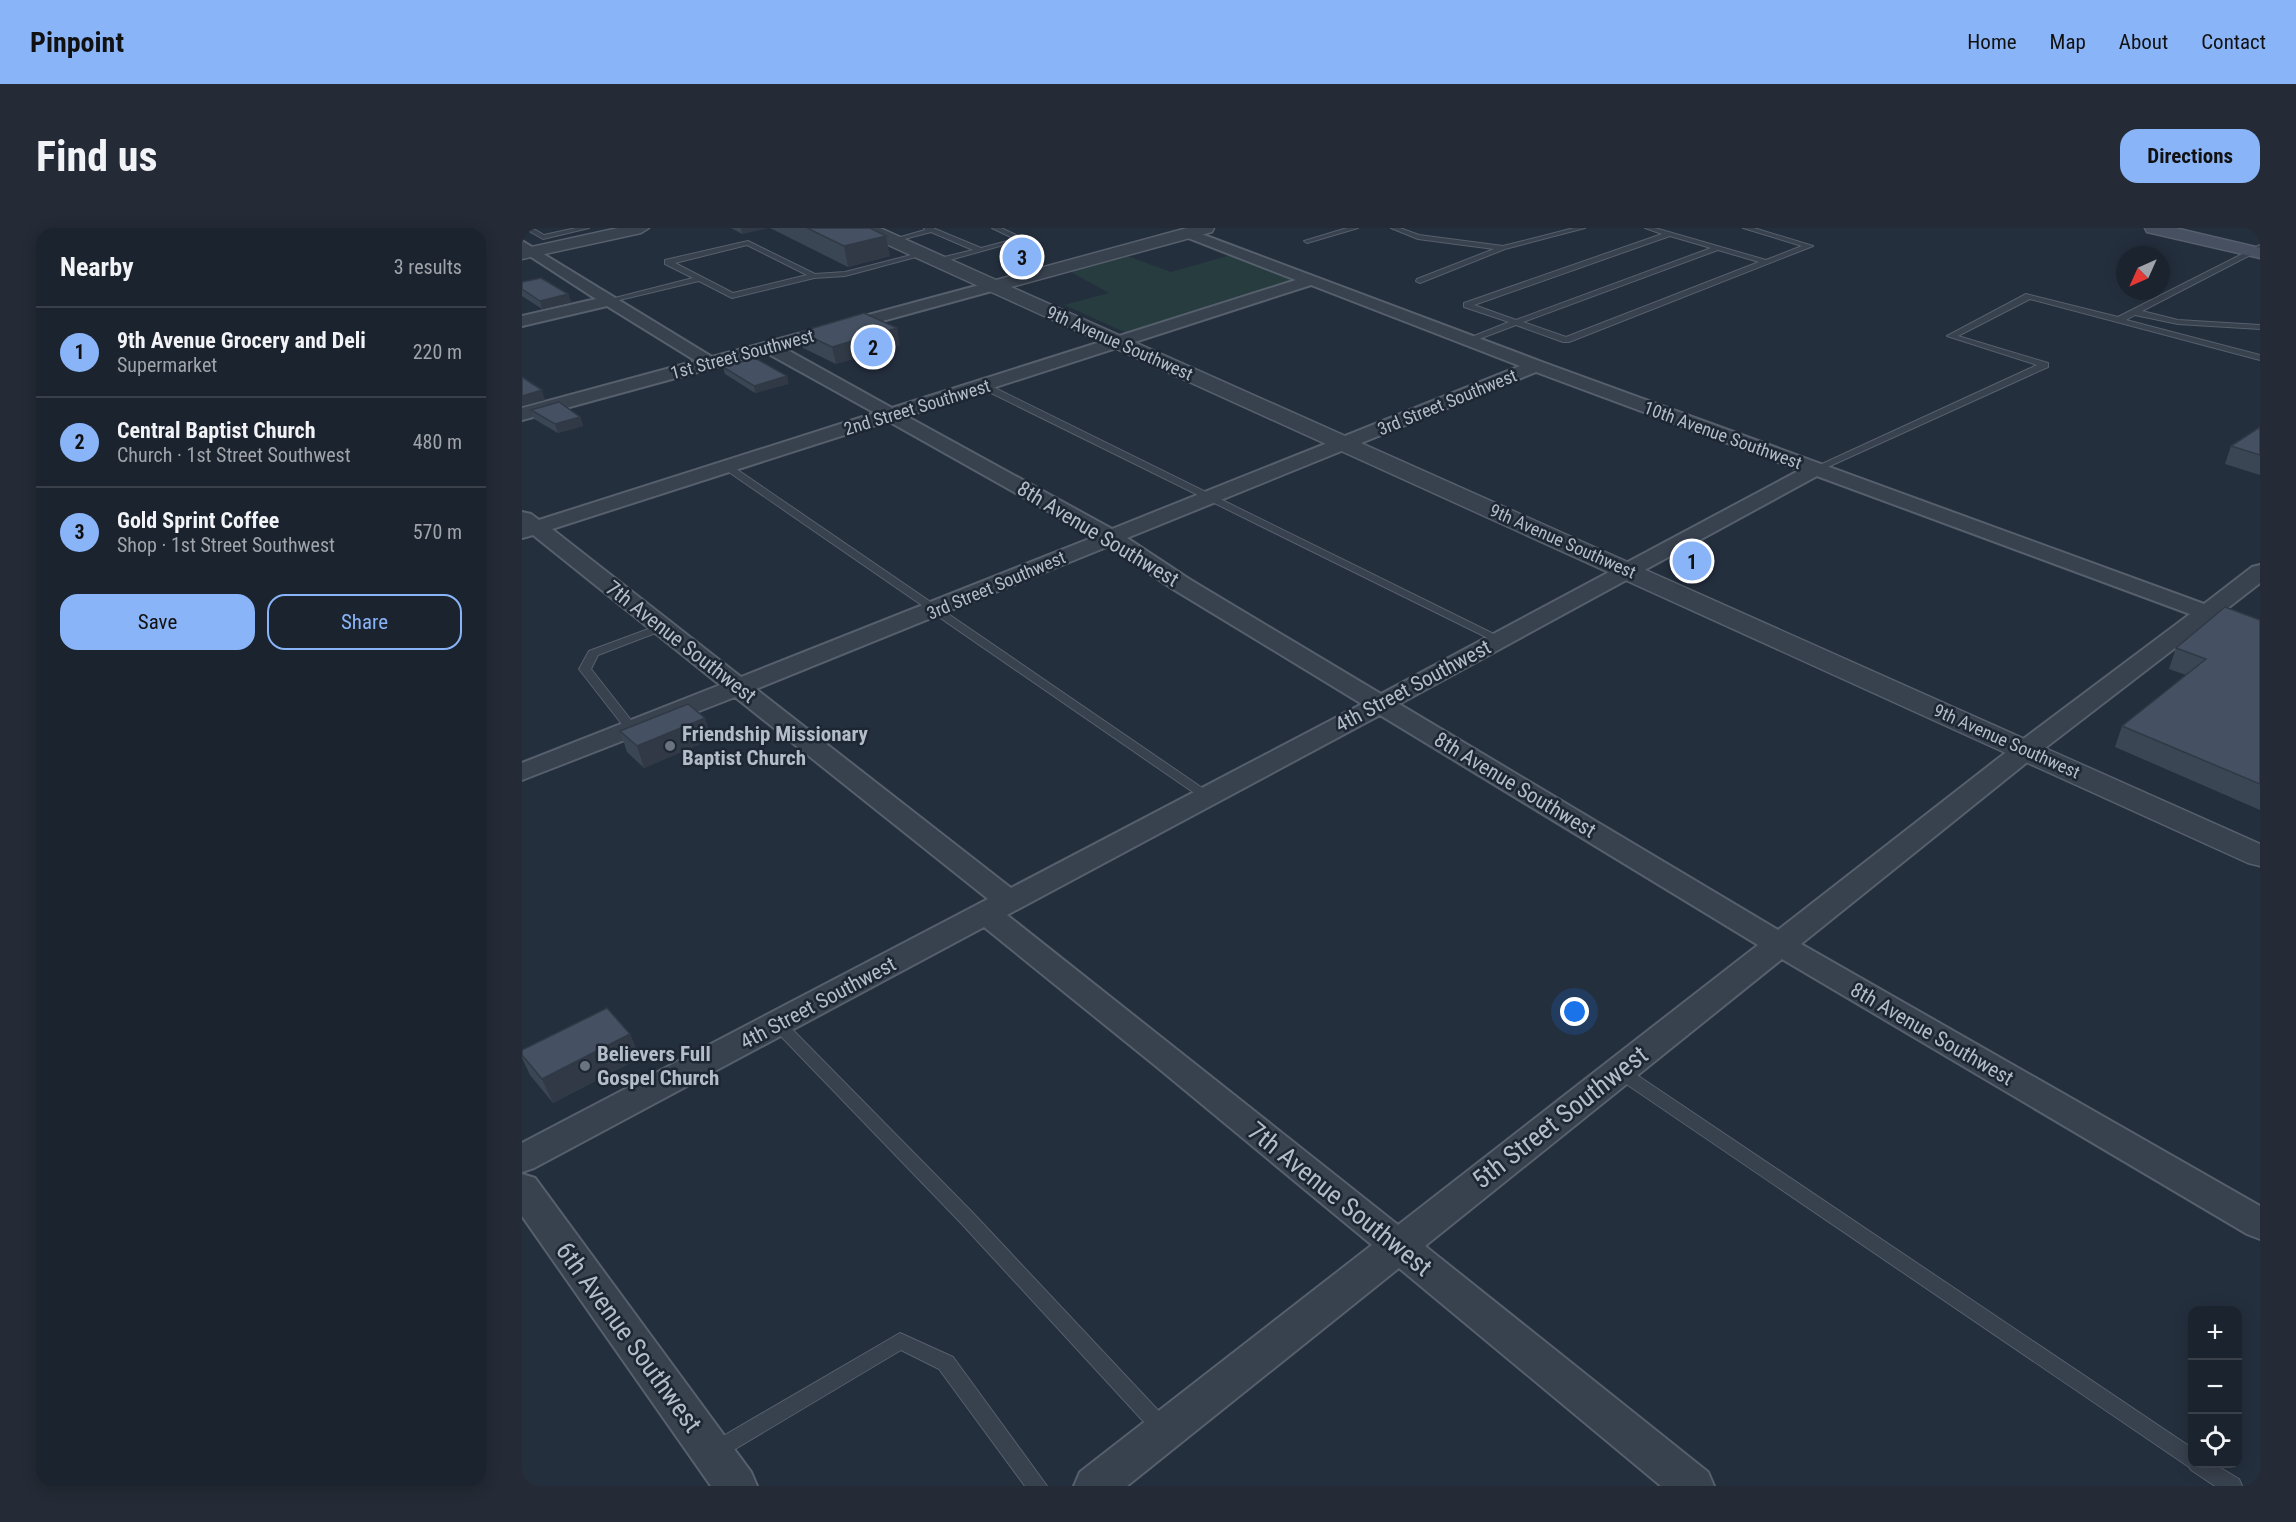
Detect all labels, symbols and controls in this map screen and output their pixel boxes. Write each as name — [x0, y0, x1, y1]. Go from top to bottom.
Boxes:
text: Pinpoint — [30, 26, 124, 59]
text: Home — [1967, 30, 2017, 54]
text: Map — [2050, 30, 2086, 54]
text: About — [2119, 30, 2168, 54]
text: Contact — [2201, 30, 2266, 54]
button: Directions — [2120, 129, 2260, 183]
text: Find us — [36, 132, 157, 181]
pin: 3 — [1002, 234, 1042, 279]
north arrow — [2116, 246, 2170, 300]
text: Nearby — [60, 252, 134, 282]
text: 3 results — [394, 255, 462, 279]
street label: 9th Avenue Southwest — [1044, 301, 1196, 385]
pin: 2 — [854, 324, 892, 370]
street label: 1st Street Southwest — [668, 325, 816, 383]
text: 9th Avenue Grocery and Deli — [117, 328, 366, 353]
text: 1 — [74, 340, 85, 364]
text: 220 m — [413, 340, 462, 364]
text: Supermarket — [117, 353, 217, 377]
street label: 3rd Street Southwest — [1374, 364, 1520, 440]
street label: 2nd Street Southwest — [841, 375, 993, 439]
street label: 10th Avenue Southwest — [1641, 397, 1805, 473]
text: Central Baptist Church — [117, 418, 315, 443]
text: 2 — [74, 430, 85, 454]
text: 480 m — [413, 430, 462, 454]
text: Church · 1st Street Southwest — [117, 443, 351, 467]
street label: 8th Avenue Southwest — [1013, 476, 1183, 592]
street label: 9th Avenue Southwest — [1487, 499, 1639, 583]
text: Gold Sprint Coffee — [117, 508, 279, 533]
text: 3 — [74, 520, 85, 544]
text: 570 m — [413, 520, 462, 544]
text: Shop · 1st Street Southwest — [117, 533, 335, 557]
pin: 1 — [1672, 538, 1712, 584]
street label: 3rd Street Southwest — [924, 546, 1068, 624]
street label: 7th Avenue Southwest — [601, 576, 761, 708]
button: Save — [60, 594, 255, 650]
button: Share — [267, 594, 462, 650]
street label: 4th Street Southwest — [1331, 635, 1495, 737]
street label: 9th Avenue Southwest — [1931, 699, 2083, 783]
place label: Friendship Missionary Baptist Church — [682, 722, 869, 770]
street label: 8th Avenue Southwest — [1430, 727, 1600, 843]
marker: Friendship Missionary Baptist Church — [663, 739, 677, 753]
street label: 4th Street Southwest — [736, 952, 900, 1054]
street label: 8th Avenue Southwest — [1846, 978, 2018, 1090]
your location — [1560, 997, 1589, 1026]
street label: 5th Street Southwest — [1466, 1039, 1654, 1195]
place label: Believers Full Gospel Church — [597, 1042, 719, 1090]
marker: Believers Full Gospel Church — [578, 1059, 592, 1073]
street label: 7th Avenue Southwest — [1242, 1116, 1438, 1282]
street label: 6th Avenue Southwest — [550, 1236, 708, 1438]
map controls — [2188, 1306, 2242, 1468]
button: + — [2188, 1306, 2242, 1360]
button: − — [2188, 1360, 2242, 1414]
button: locate — [2188, 1414, 2242, 1468]

